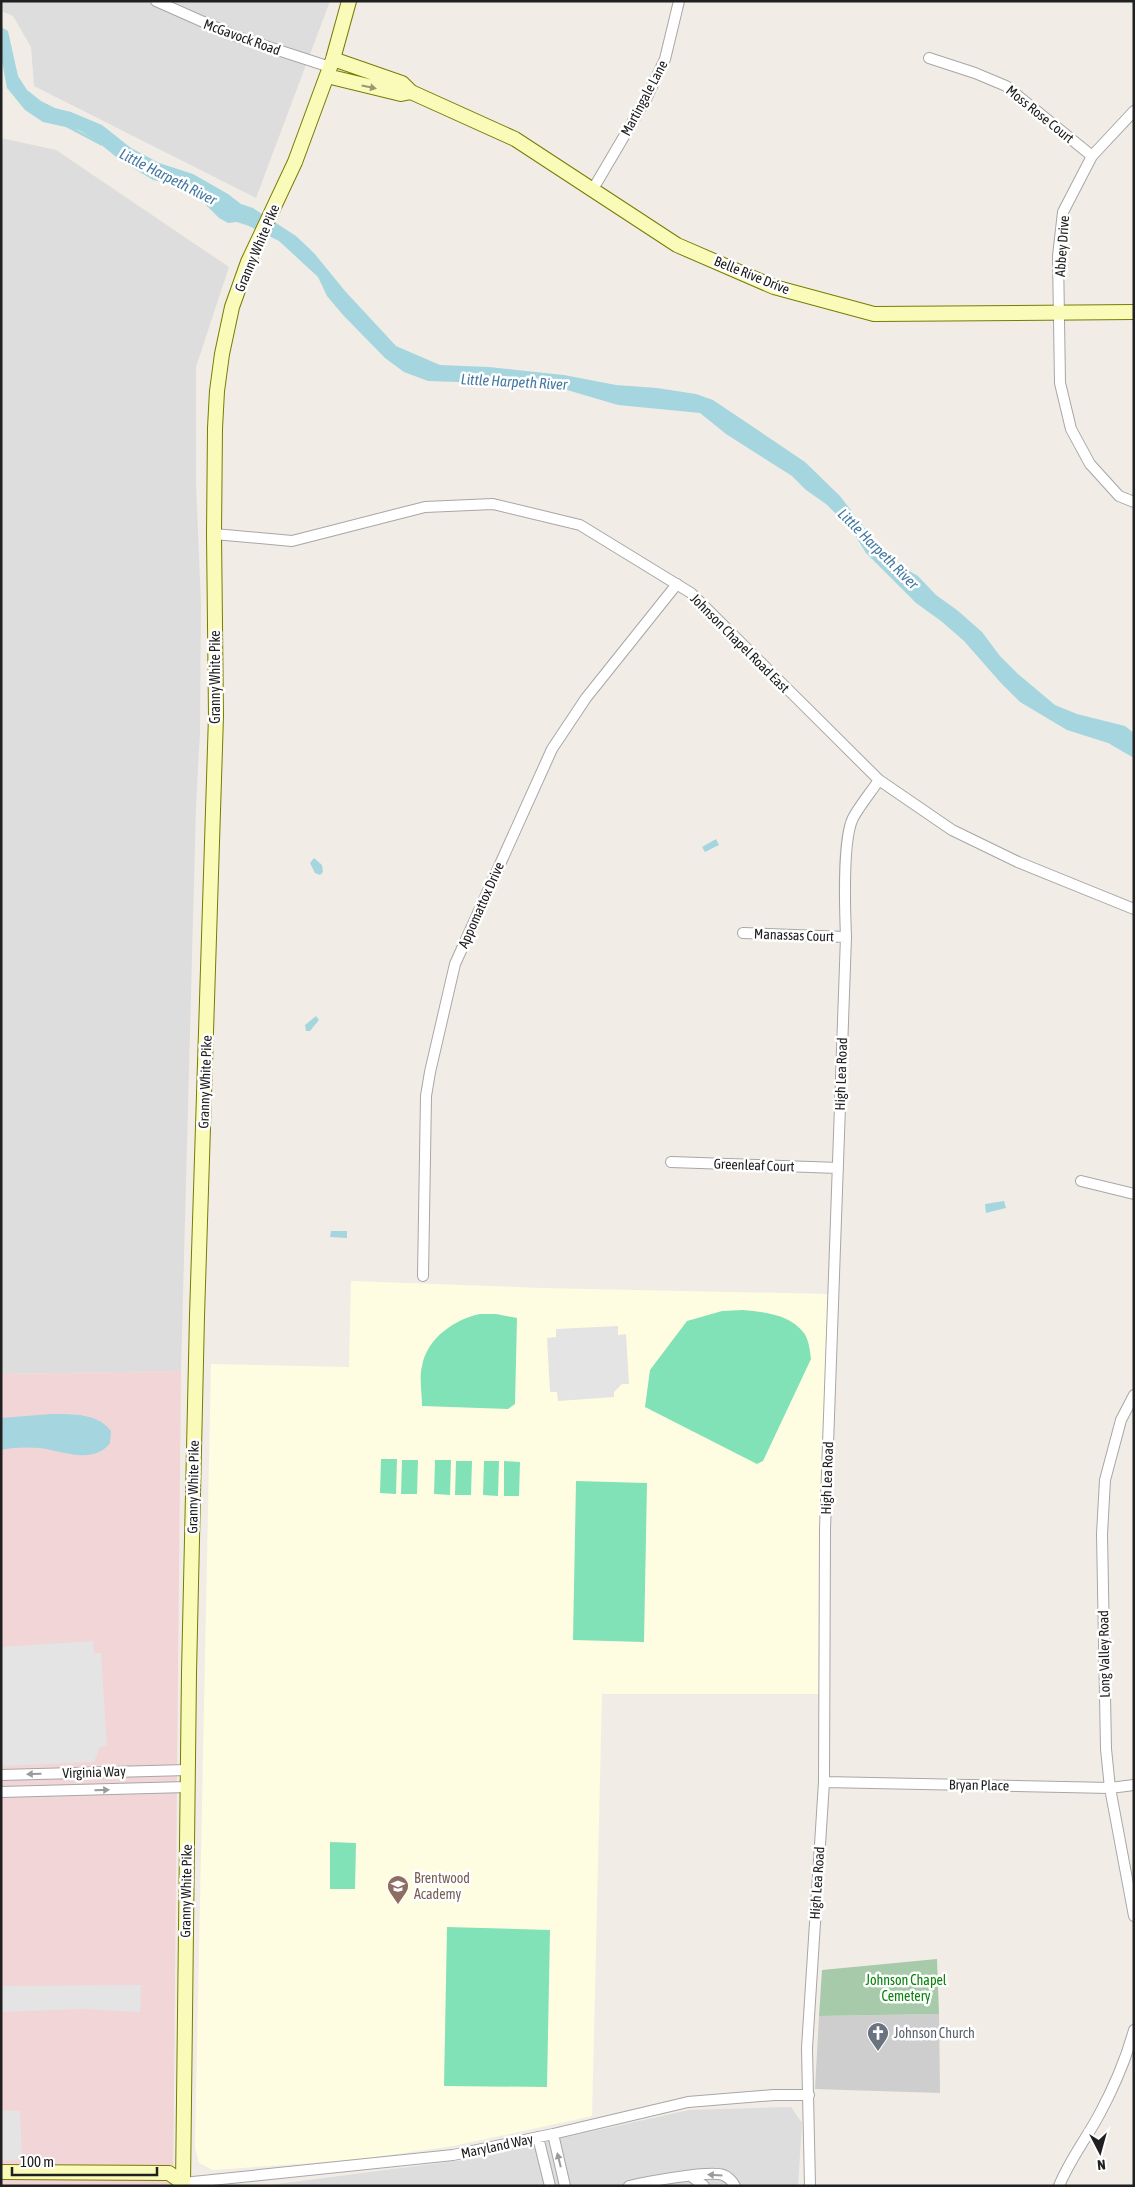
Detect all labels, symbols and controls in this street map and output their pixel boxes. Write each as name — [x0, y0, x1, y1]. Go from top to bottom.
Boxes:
street label: McGavock Road — [201, 16, 283, 58]
street label: Martingale Lane — [617, 58, 671, 138]
street label: Moss Rose Court — [1003, 82, 1077, 146]
one-way arrow — [361, 83, 376, 91]
water label: Little Harpeth River — [117, 145, 220, 209]
street label: Granny White Pike — [231, 202, 283, 294]
street label: Abbey Drive — [1052, 215, 1072, 277]
street label: Belle Rive Drive — [712, 253, 792, 297]
water label: Little Harpeth River — [460, 370, 568, 393]
water label: Little Harpeth River — [835, 505, 922, 593]
street label: Johnson Chapel Road East — [687, 590, 793, 696]
street label: Granny White Pike — [207, 630, 223, 724]
street label: Appomattox Drive — [455, 860, 507, 950]
street label: Manassas Court — [754, 926, 834, 944]
street label: Granny White Pike — [195, 1035, 215, 1129]
street label: High Lea Road — [832, 1037, 850, 1111]
street label: Greenleaf Court — [713, 1156, 795, 1174]
street label: Granny White Pike — [184, 1440, 202, 1534]
street label: High Lea Road — [818, 1441, 836, 1515]
street label: Long Valley Road — [1095, 1610, 1113, 1698]
street label: Virginia Way — [62, 1763, 126, 1781]
one-way arrow — [25, 1770, 41, 1778]
street label: Bryan Place — [949, 1776, 1009, 1794]
one-way arrow — [95, 1785, 111, 1793]
street label: Granny White Pike — [177, 1844, 195, 1938]
street label: High Lea Road — [806, 1846, 828, 1920]
place label: Brentwood Academy — [414, 1870, 470, 1902]
school or university icon: Brentwood Academy — [386, 1874, 410, 1905]
park label: Johnson Chapel Cemetery — [865, 1972, 947, 2004]
church icon: Johnson Church — [866, 2021, 890, 2052]
place label: Johnson Church — [894, 2025, 975, 2041]
north arrow — [1075, 2127, 1125, 2177]
street label: Maryland Way — [459, 2131, 535, 2161]
scale bar — [12, 2144, 158, 2176]
text: 100 m — [20, 2153, 54, 2170]
one-way arrow — [555, 2153, 563, 2168]
text: N — [1096, 2157, 1106, 2173]
one-way arrow — [707, 2170, 723, 2178]

